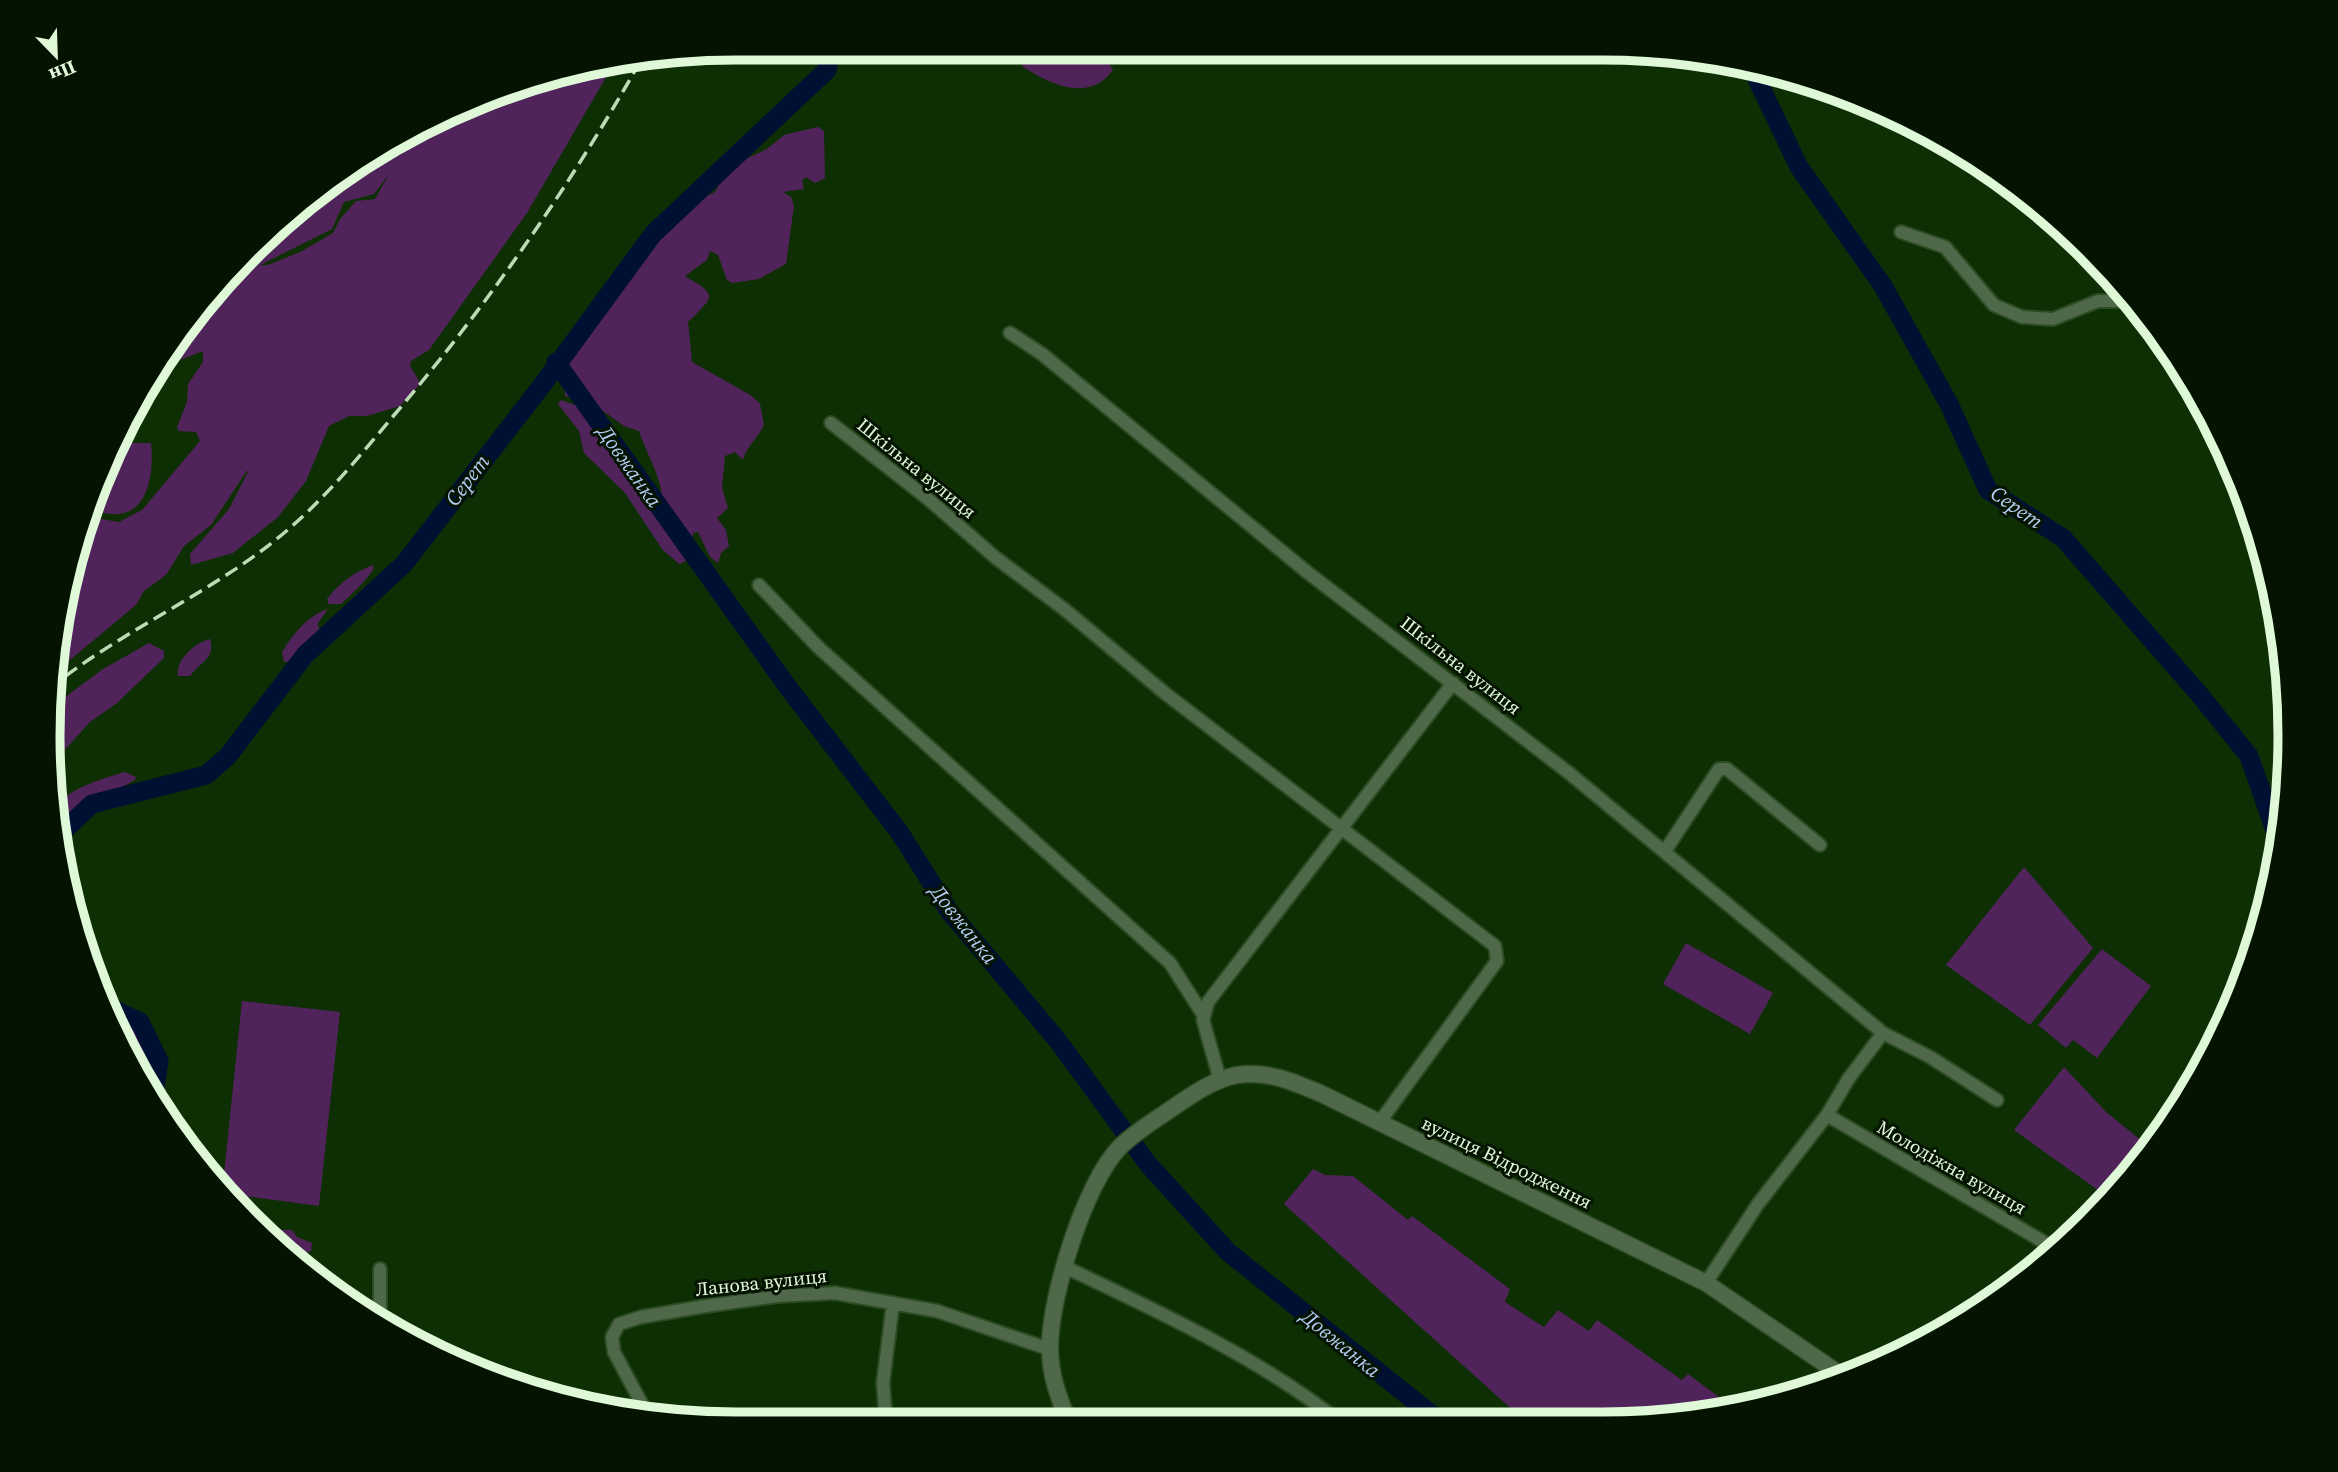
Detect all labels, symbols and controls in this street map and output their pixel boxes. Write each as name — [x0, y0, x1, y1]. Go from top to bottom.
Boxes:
north arrow — [21, 21, 91, 91]
text: Пн — [45, 54, 80, 89]
street label: Шкільна вулиця — [852, 412, 982, 524]
water label: Довжанка — [590, 417, 669, 513]
water label: Серет — [438, 448, 496, 512]
water label: Серет — [1985, 479, 2049, 535]
street label: Шкільна вулиця — [1395, 610, 1527, 720]
water label: Довжанка — [922, 876, 1005, 970]
street label: вулиця Відродження — [1418, 1110, 1596, 1214]
street label: Молодіжна вулиця — [1873, 1114, 2031, 1220]
street label: Ланова вулиця — [694, 1262, 828, 1302]
water label: Довжанка — [1294, 1301, 1387, 1384]

